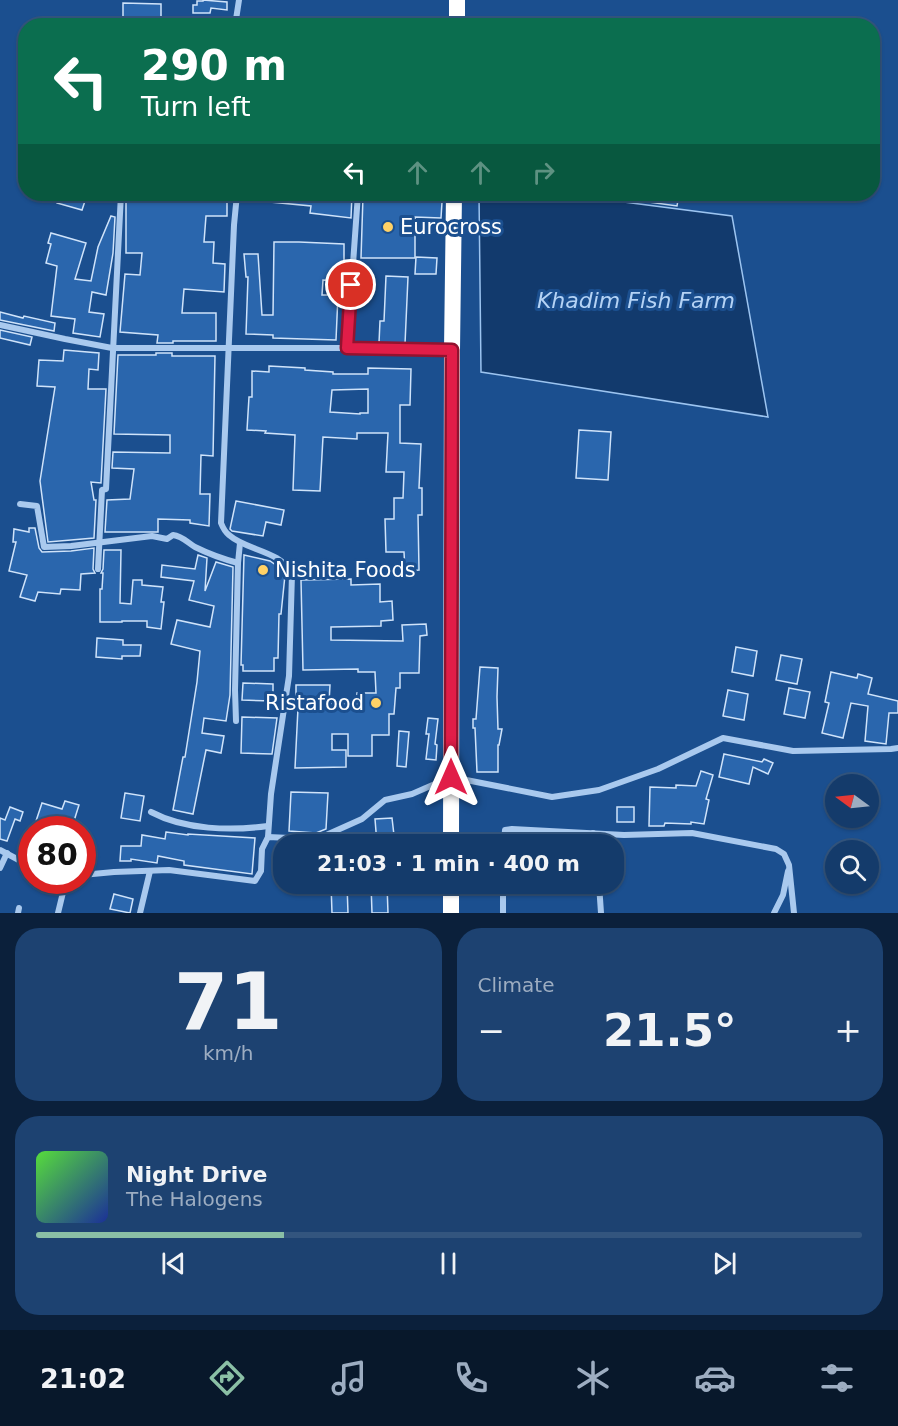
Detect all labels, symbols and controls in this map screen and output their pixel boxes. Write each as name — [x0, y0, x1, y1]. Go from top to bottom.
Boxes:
text: 290 m — [141, 41, 287, 90]
icon: left — [42, 42, 120, 120]
text: Turn left — [141, 91, 251, 122]
icon: left — [338, 156, 371, 189]
icon: ahead — [401, 156, 434, 189]
icon: ahead — [464, 156, 497, 189]
icon: right — [527, 156, 560, 189]
place label: Eurocross — [400, 215, 502, 239]
marker: Eurocross — [381, 220, 395, 234]
pin — [325, 259, 376, 310]
icon: arrive — [334, 268, 367, 301]
water label: Khadim Fish Farm — [537, 288, 735, 313]
place label: Nishita Foods — [275, 558, 416, 582]
marker: Nishita Foods — [256, 563, 270, 577]
place label: Ristafood — [265, 691, 364, 715]
marker: Ristafood — [369, 696, 383, 710]
position arrow — [419, 745, 483, 809]
north arrow — [825, 774, 879, 828]
map controls — [825, 774, 879, 894]
speed limit sign: 80 — [18, 816, 96, 894]
button: search — [825, 840, 879, 894]
text: 21:03 · 1 min · 400 m — [317, 851, 580, 876]
text: 71 — [174, 957, 283, 1047]
text: Climate — [478, 973, 554, 997]
text: 21.5° — [603, 1004, 737, 1057]
text: − — [478, 1011, 505, 1050]
text: + — [834, 1011, 862, 1050]
text: km/h — [203, 1041, 253, 1065]
text: Night Drive — [126, 1162, 267, 1187]
text: The Halogens — [126, 1187, 263, 1211]
icon: previous — [157, 1247, 190, 1280]
icon: pause — [432, 1247, 465, 1280]
icon: next — [708, 1247, 741, 1280]
icon: directions — [206, 1357, 248, 1399]
icon: music — [328, 1357, 370, 1399]
icon: phone — [450, 1357, 492, 1399]
icon: climate — [572, 1357, 614, 1399]
icon: car — [694, 1357, 736, 1399]
icon: filters — [816, 1357, 858, 1399]
text: 21:02 — [40, 1363, 126, 1394]

